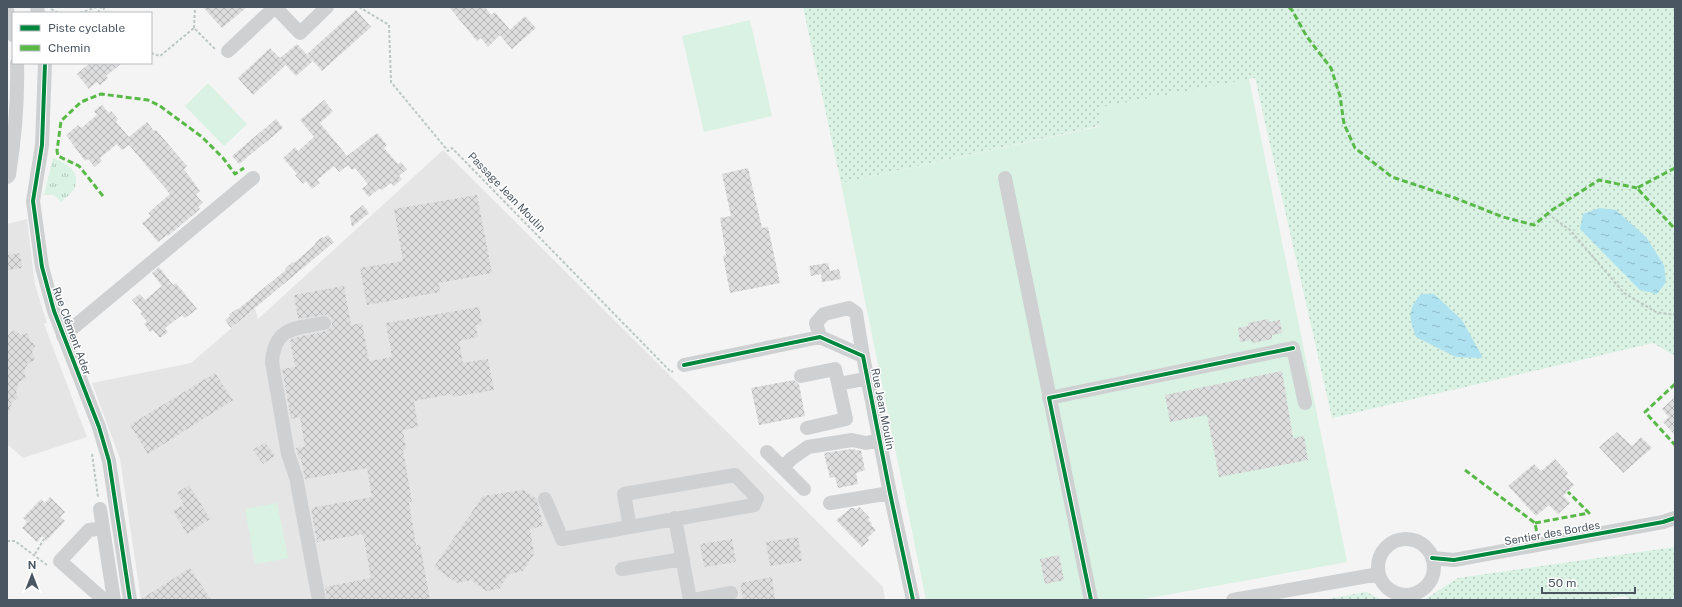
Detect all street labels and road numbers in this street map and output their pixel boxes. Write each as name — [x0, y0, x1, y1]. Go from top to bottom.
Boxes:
street label: Passage Jean Moulin — [466, 150, 548, 234]
street label: Rue Clément Ader — [50, 285, 94, 377]
street label: Rue Jean Moulin — [869, 367, 897, 451]
street label: Sentier des Bordes — [1503, 519, 1601, 547]

